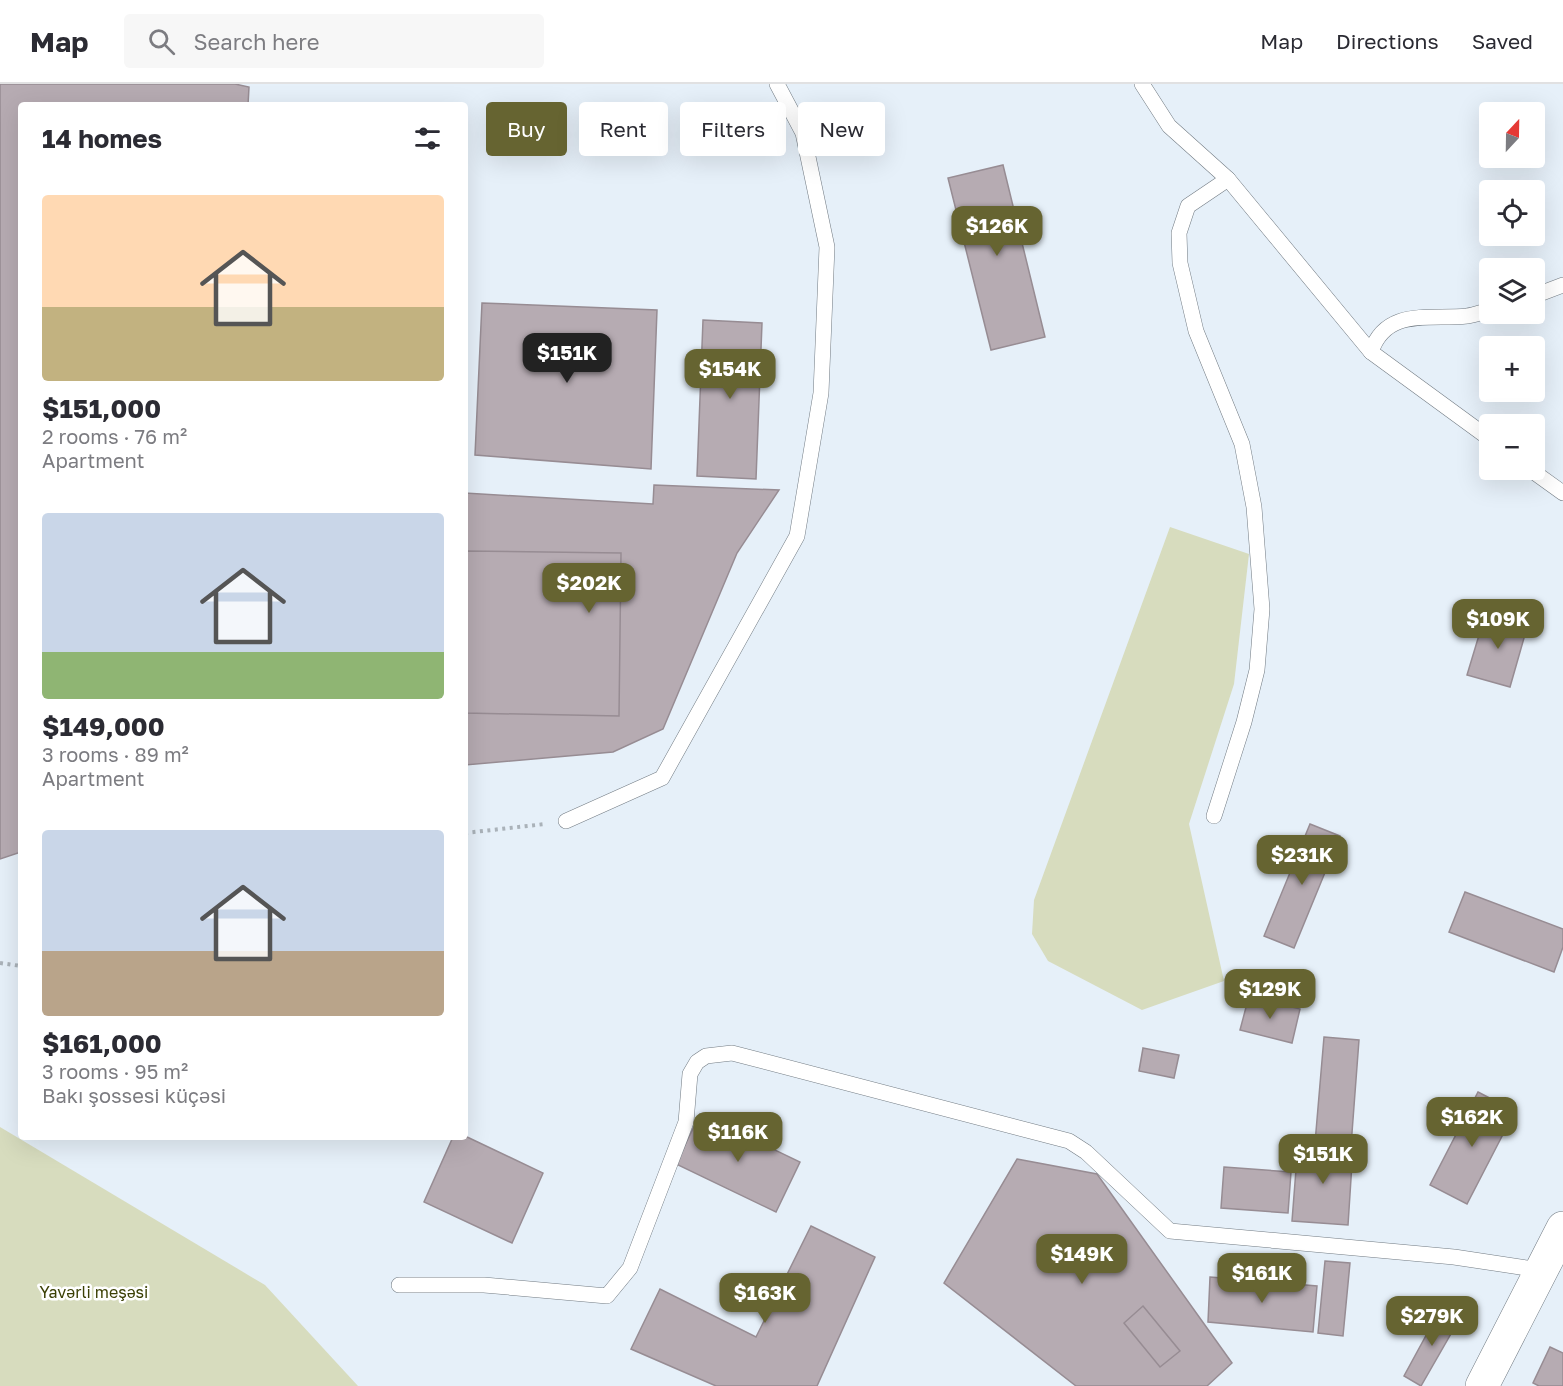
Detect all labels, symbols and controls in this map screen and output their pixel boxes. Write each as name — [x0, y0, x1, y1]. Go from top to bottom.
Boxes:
search box — [124, 14, 544, 68]
text: Map — [30, 25, 88, 58]
icon: search — [145, 25, 178, 58]
text: Search here — [193, 28, 319, 55]
text: Map — [1260, 28, 1303, 54]
text: Directions — [1336, 28, 1439, 54]
text: Saved — [1472, 28, 1533, 54]
chip: Buy — [486, 102, 567, 156]
chip: Rent — [579, 102, 668, 156]
chip: Filters — [680, 102, 786, 156]
chip: New — [798, 102, 885, 156]
north arrow — [1479, 102, 1545, 168]
map controls — [1479, 102, 1545, 480]
icon: filters — [411, 122, 444, 155]
text: 14 homes — [42, 123, 162, 154]
button: locate — [1479, 180, 1545, 246]
pin: $126K — [955, 206, 1039, 257]
text: $126K — [965, 213, 1029, 237]
icon: home — [189, 234, 297, 342]
button: layers — [1479, 258, 1545, 324]
pin: $151K — [525, 333, 609, 384]
button: + — [1479, 336, 1545, 402]
text: $151K — [537, 340, 597, 364]
pin: $154K — [688, 349, 772, 400]
text: $154K — [699, 356, 761, 380]
text: $151,000 — [42, 393, 161, 424]
button: − — [1479, 414, 1545, 480]
text: 2 rooms · 76 m² — [42, 424, 187, 448]
text: Apartment — [42, 448, 145, 472]
icon: home — [189, 552, 297, 660]
pin: $202K — [547, 563, 631, 614]
text: $202K — [556, 570, 622, 594]
pin: $109K — [1456, 599, 1540, 650]
text: $109K — [1466, 606, 1530, 630]
text: $149,000 — [42, 711, 165, 742]
text: 3 rooms · 89 m² — [42, 742, 189, 766]
text: Apartment — [42, 766, 145, 790]
pin: $231K — [1260, 835, 1344, 886]
text: $231K — [1271, 842, 1333, 866]
icon: home — [189, 869, 297, 977]
pin: $129K — [1228, 969, 1312, 1020]
text: $129K — [1238, 976, 1302, 1000]
text: $161,000 — [42, 1028, 162, 1059]
text: 3 rooms · 95 m² — [42, 1059, 188, 1083]
text: Bakı şossesi küçəsi — [42, 1083, 226, 1107]
pin: $162K — [1430, 1097, 1514, 1148]
text: $162K — [1440, 1104, 1504, 1128]
pin: $116K — [696, 1112, 780, 1163]
text: $116K — [707, 1119, 769, 1143]
pin: $151K — [1281, 1134, 1365, 1185]
text: $151K — [1293, 1141, 1353, 1165]
pin: $149K — [1040, 1234, 1124, 1285]
text: $149K — [1050, 1241, 1114, 1265]
pin: $161K — [1220, 1253, 1304, 1304]
text: $161K — [1231, 1260, 1293, 1284]
pin: $163K — [723, 1273, 807, 1324]
text: $163K — [733, 1280, 797, 1304]
park label: Yavərli meşəsi — [40, 1282, 148, 1302]
pin: $279K — [1390, 1296, 1474, 1347]
text: $279K — [1400, 1303, 1464, 1327]

